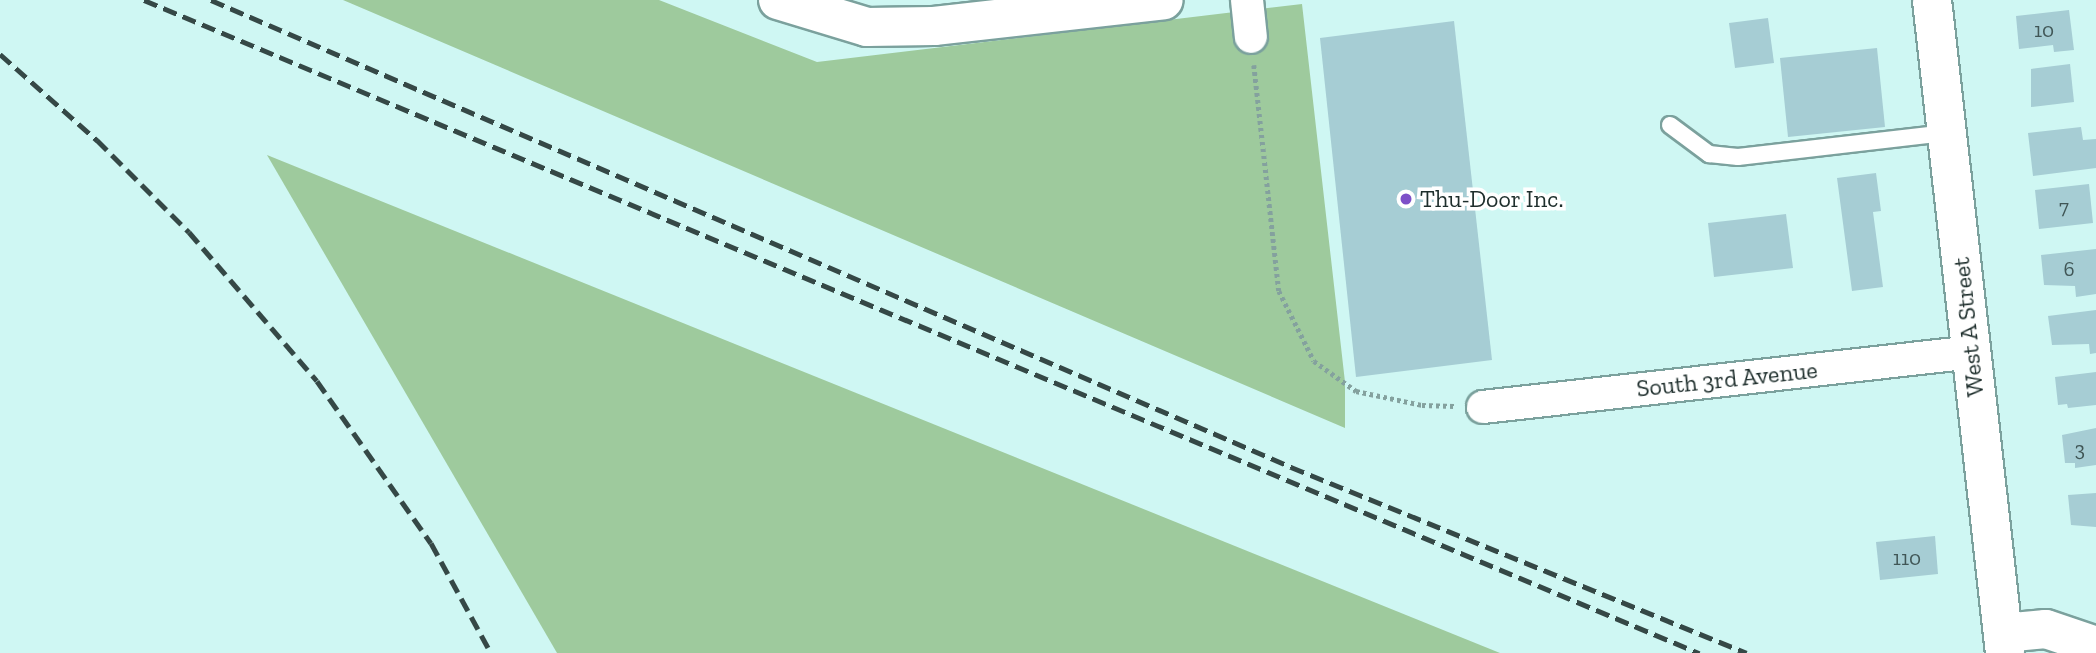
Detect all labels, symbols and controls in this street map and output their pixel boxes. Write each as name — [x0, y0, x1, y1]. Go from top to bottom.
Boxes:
house number: 10 — [2034, 17, 2054, 43]
place label: Thu-Door Inc. — [1420, 185, 1564, 213]
marker: Thu-Door Inc. — [1398, 191, 1414, 207]
house number: 7 — [2059, 194, 2069, 220]
street label: West A Street — [1946, 255, 1990, 399]
house number: 6 — [2063, 256, 2075, 282]
street label: South 3rd Avenue — [1635, 355, 1819, 403]
house number: 3 — [2075, 436, 2085, 462]
house number: 110 — [1893, 545, 1921, 571]

